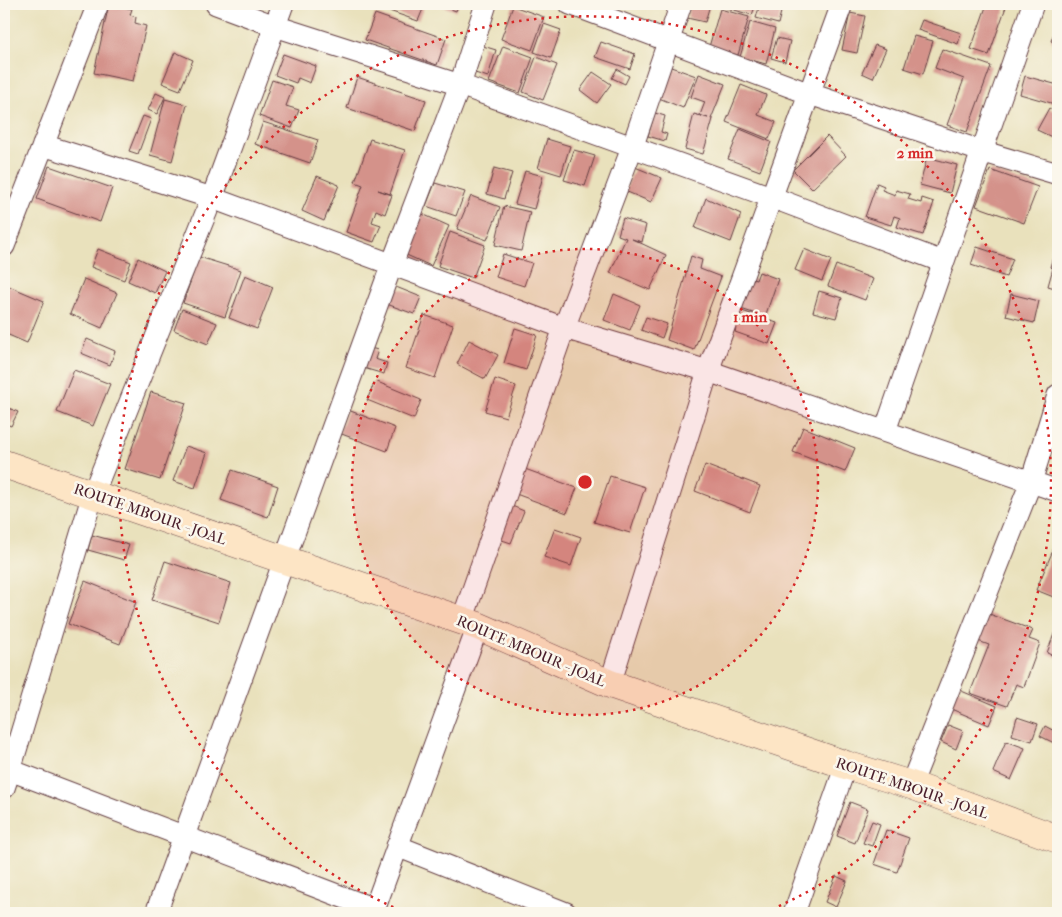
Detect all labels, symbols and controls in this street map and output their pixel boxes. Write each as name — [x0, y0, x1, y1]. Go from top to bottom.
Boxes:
text: 2 min — [897, 144, 934, 162]
text: 1 min — [733, 308, 767, 326]
centre of rings — [576, 473, 594, 491]
street label: ROUTE MBOUR - JOAL — [71, 479, 229, 549]
street label: ROUTE MBOUR - JOAL — [454, 611, 608, 691]
street label: ROUTE MBOUR - JOAL — [833, 753, 991, 823]

